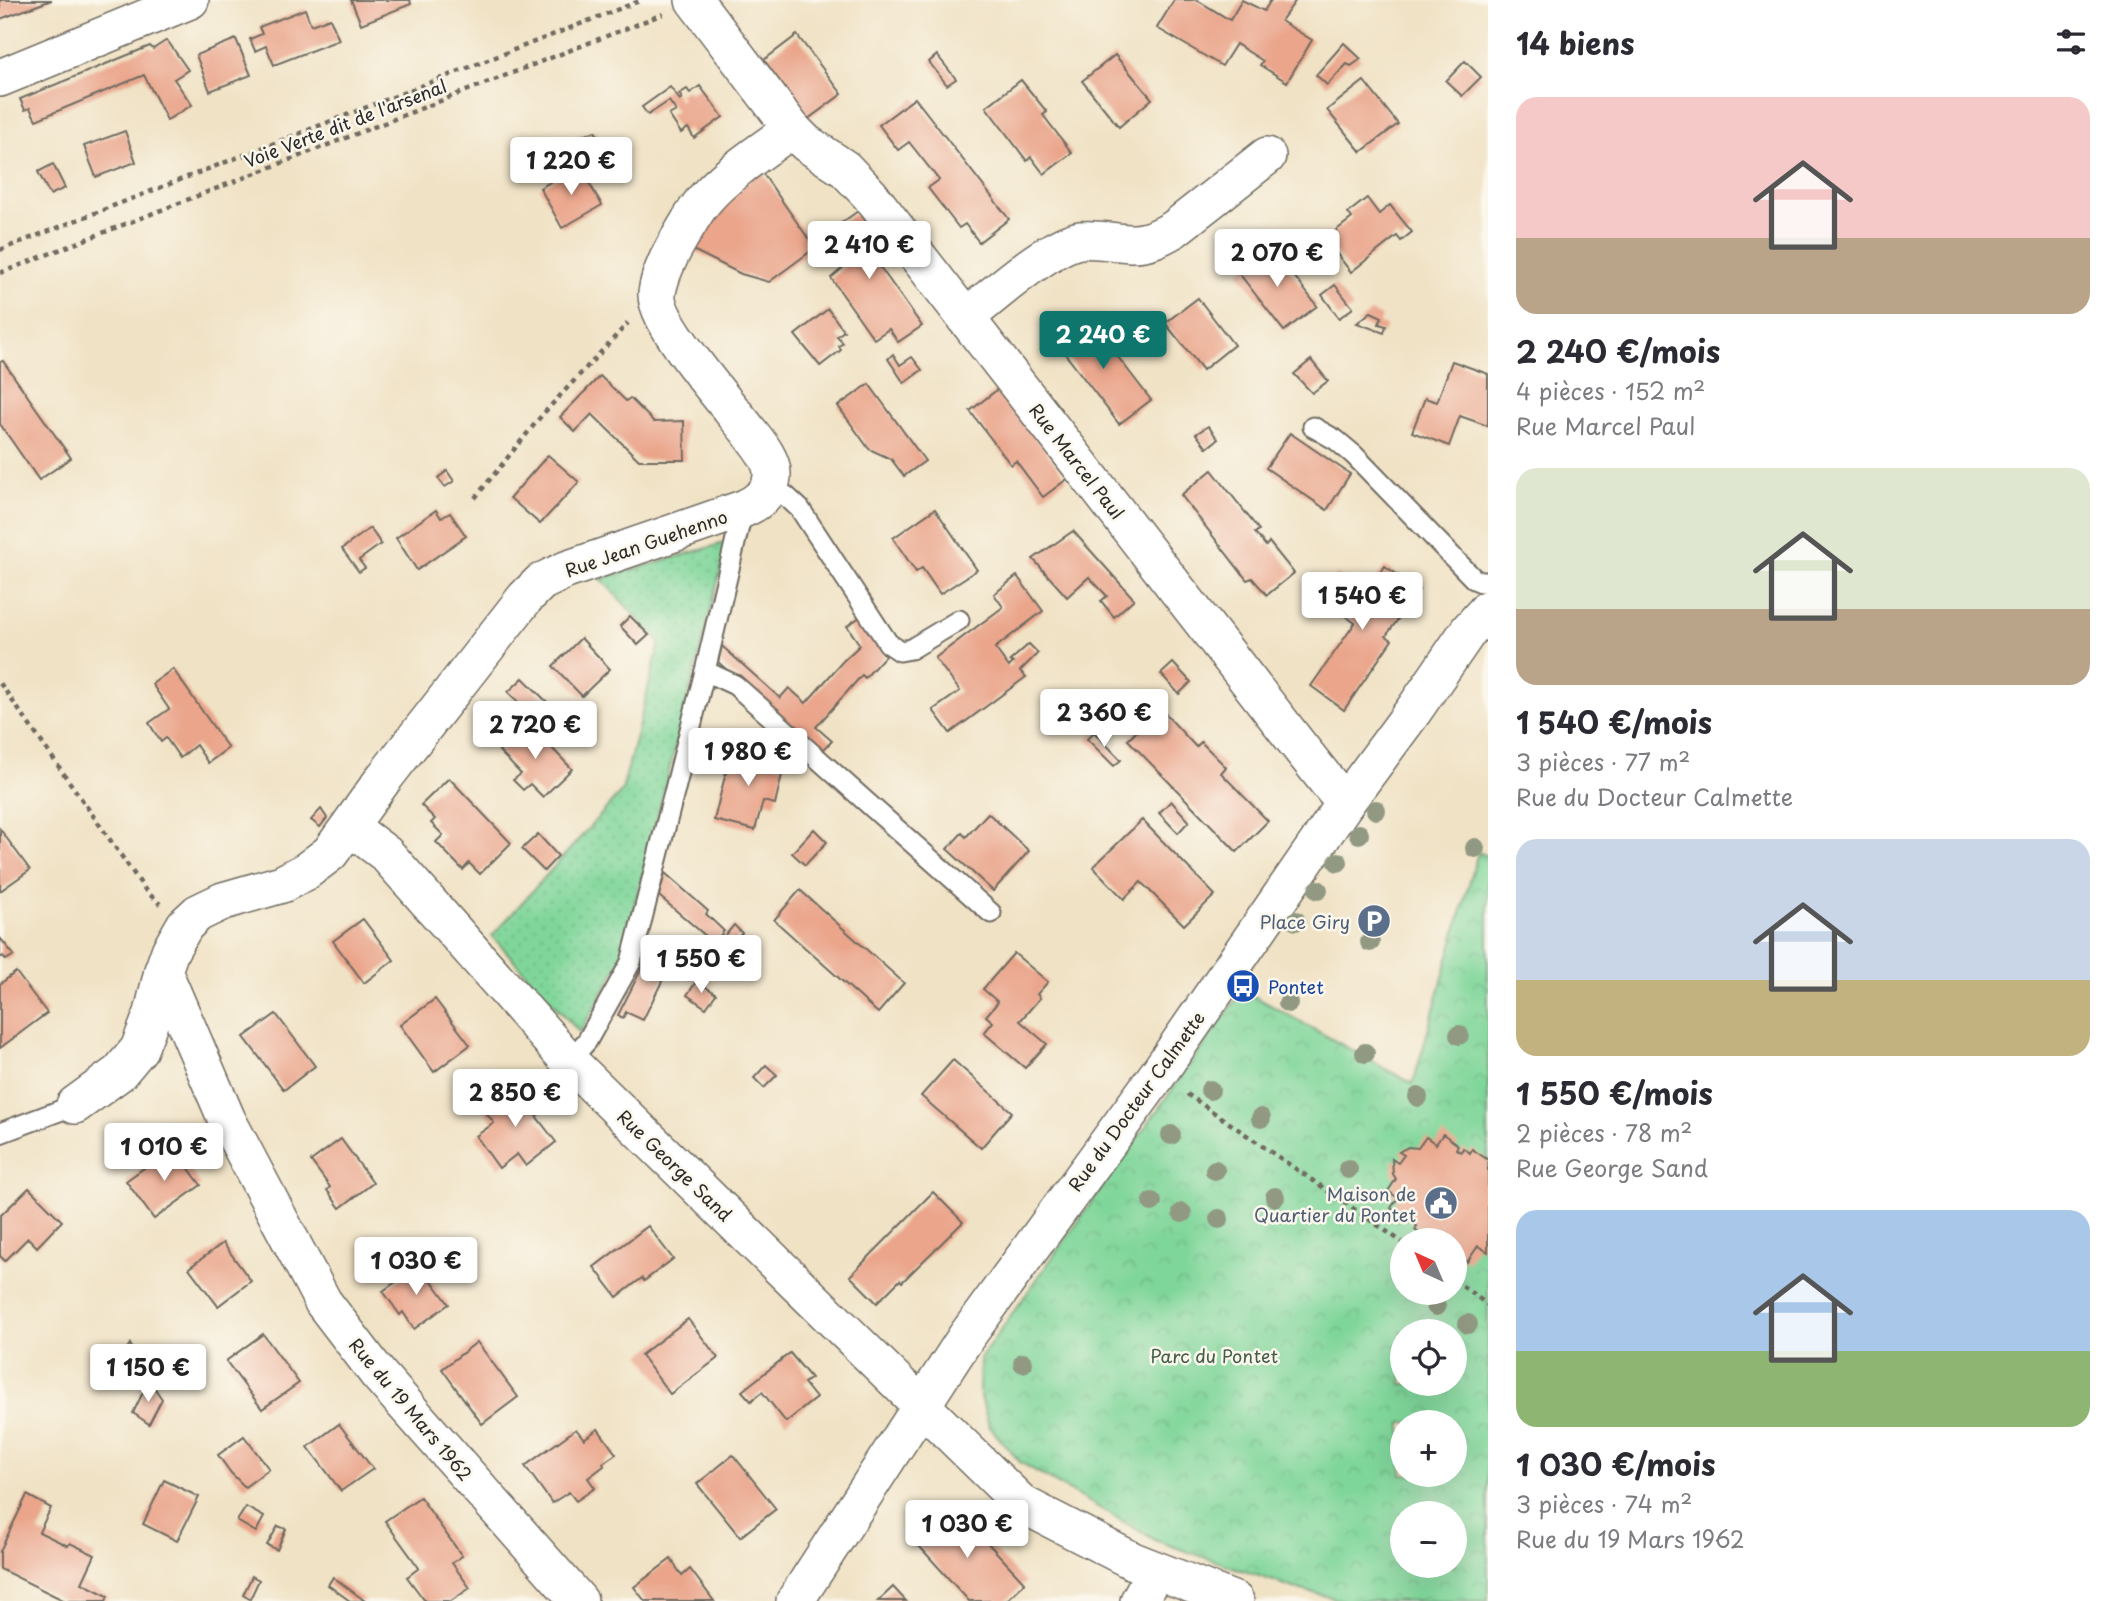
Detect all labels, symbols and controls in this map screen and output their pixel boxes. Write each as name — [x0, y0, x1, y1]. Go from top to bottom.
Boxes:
text: 14 biens — [1516, 20, 1635, 65]
icon: filters — [2052, 23, 2090, 61]
street label: Voie Verte dit de l'arsenal — [240, 72, 450, 174]
pin: 1 220 € — [506, 138, 636, 197]
text: 1 220 € — [526, 142, 616, 177]
icon: home — [1740, 142, 1866, 268]
pin: 2 410 € — [804, 222, 934, 281]
text: 2 410 € — [824, 226, 914, 261]
pin: 2 070 € — [1212, 230, 1342, 289]
text: 2 070 € — [1231, 234, 1323, 269]
pin: 2 240 € — [1038, 312, 1168, 371]
text: 2 240 € — [1056, 316, 1150, 351]
text: 2 240 €/mois — [1516, 328, 1720, 373]
text: 4 pièces · 152 m² — [1516, 373, 1705, 408]
street label: Rue Marcel Paul — [1023, 397, 1131, 525]
text: Rue Marcel Paul — [1516, 408, 1695, 443]
street label: Rue Jean Guehenno — [561, 503, 731, 583]
icon: home — [1740, 513, 1866, 639]
pin: 1 540 € — [1297, 572, 1427, 632]
text: 1 540 € — [1318, 577, 1406, 612]
pin: 2 360 € — [1039, 690, 1169, 749]
text: 2 360 € — [1056, 694, 1152, 729]
text: 1 540 €/mois — [1516, 699, 1712, 744]
pin: 2 720 € — [470, 702, 600, 761]
text: 2 720 € — [489, 706, 581, 741]
pin: 1 980 € — [683, 728, 813, 788]
text: 1 980 € — [704, 733, 792, 768]
text: 3 pièces · 77 m² — [1516, 744, 1690, 779]
text: Rue du Docteur Calmette — [1516, 779, 1793, 814]
icon: home — [1740, 884, 1866, 1010]
parking icon: Place Giry — [1355, 902, 1393, 940]
place label: Place Giry — [1260, 908, 1350, 935]
pin: 1 550 € — [636, 936, 766, 995]
text: 1 550 € — [656, 940, 746, 975]
bus stop icon: Pontet — [1224, 967, 1262, 1005]
place label: Pontet — [1268, 973, 1324, 1000]
street label: Rue du Docteur Calmette — [1061, 1005, 1211, 1197]
pin: 2 850 € — [450, 1070, 580, 1129]
text: 1 550 €/mois — [1516, 1070, 1713, 1115]
text: 2 850 € — [469, 1074, 561, 1109]
street label: Rue George Sand — [612, 1103, 738, 1227]
text: 2 pièces · 78 m² — [1516, 1115, 1692, 1150]
pin: 1 010 € — [99, 1124, 229, 1183]
text: 1 010 € — [120, 1128, 208, 1163]
text: Rue George Sand — [1516, 1150, 1708, 1185]
place label: Maison de Quartier du Pontet — [1254, 1180, 1416, 1228]
public building icon: Maison de Quartier du Pontet — [1422, 1184, 1460, 1222]
north arrow — [1390, 1228, 1466, 1306]
map controls — [1390, 1228, 1467, 1578]
pin: 1 030 € — [351, 1238, 481, 1297]
text: 1 030 € — [370, 1242, 462, 1277]
icon: home — [1740, 1255, 1866, 1381]
button: locate — [1390, 1319, 1467, 1396]
street label: Rue du 19 Mars 1962 — [343, 1332, 479, 1486]
park label: Parc du Pontet — [1150, 1342, 1278, 1369]
pin: 1 150 € — [83, 1344, 213, 1404]
text: 1 150 € — [106, 1349, 190, 1384]
button: + — [1390, 1410, 1467, 1487]
text: 1 030 €/mois — [1516, 1441, 1716, 1486]
text: 3 pièces · 74 m² — [1516, 1486, 1692, 1521]
pin: 1 030 € — [902, 1500, 1032, 1560]
button: − — [1390, 1501, 1467, 1578]
text: 1 030 € — [921, 1505, 1013, 1540]
text: Rue du 19 Mars 1962 — [1516, 1521, 1745, 1556]

